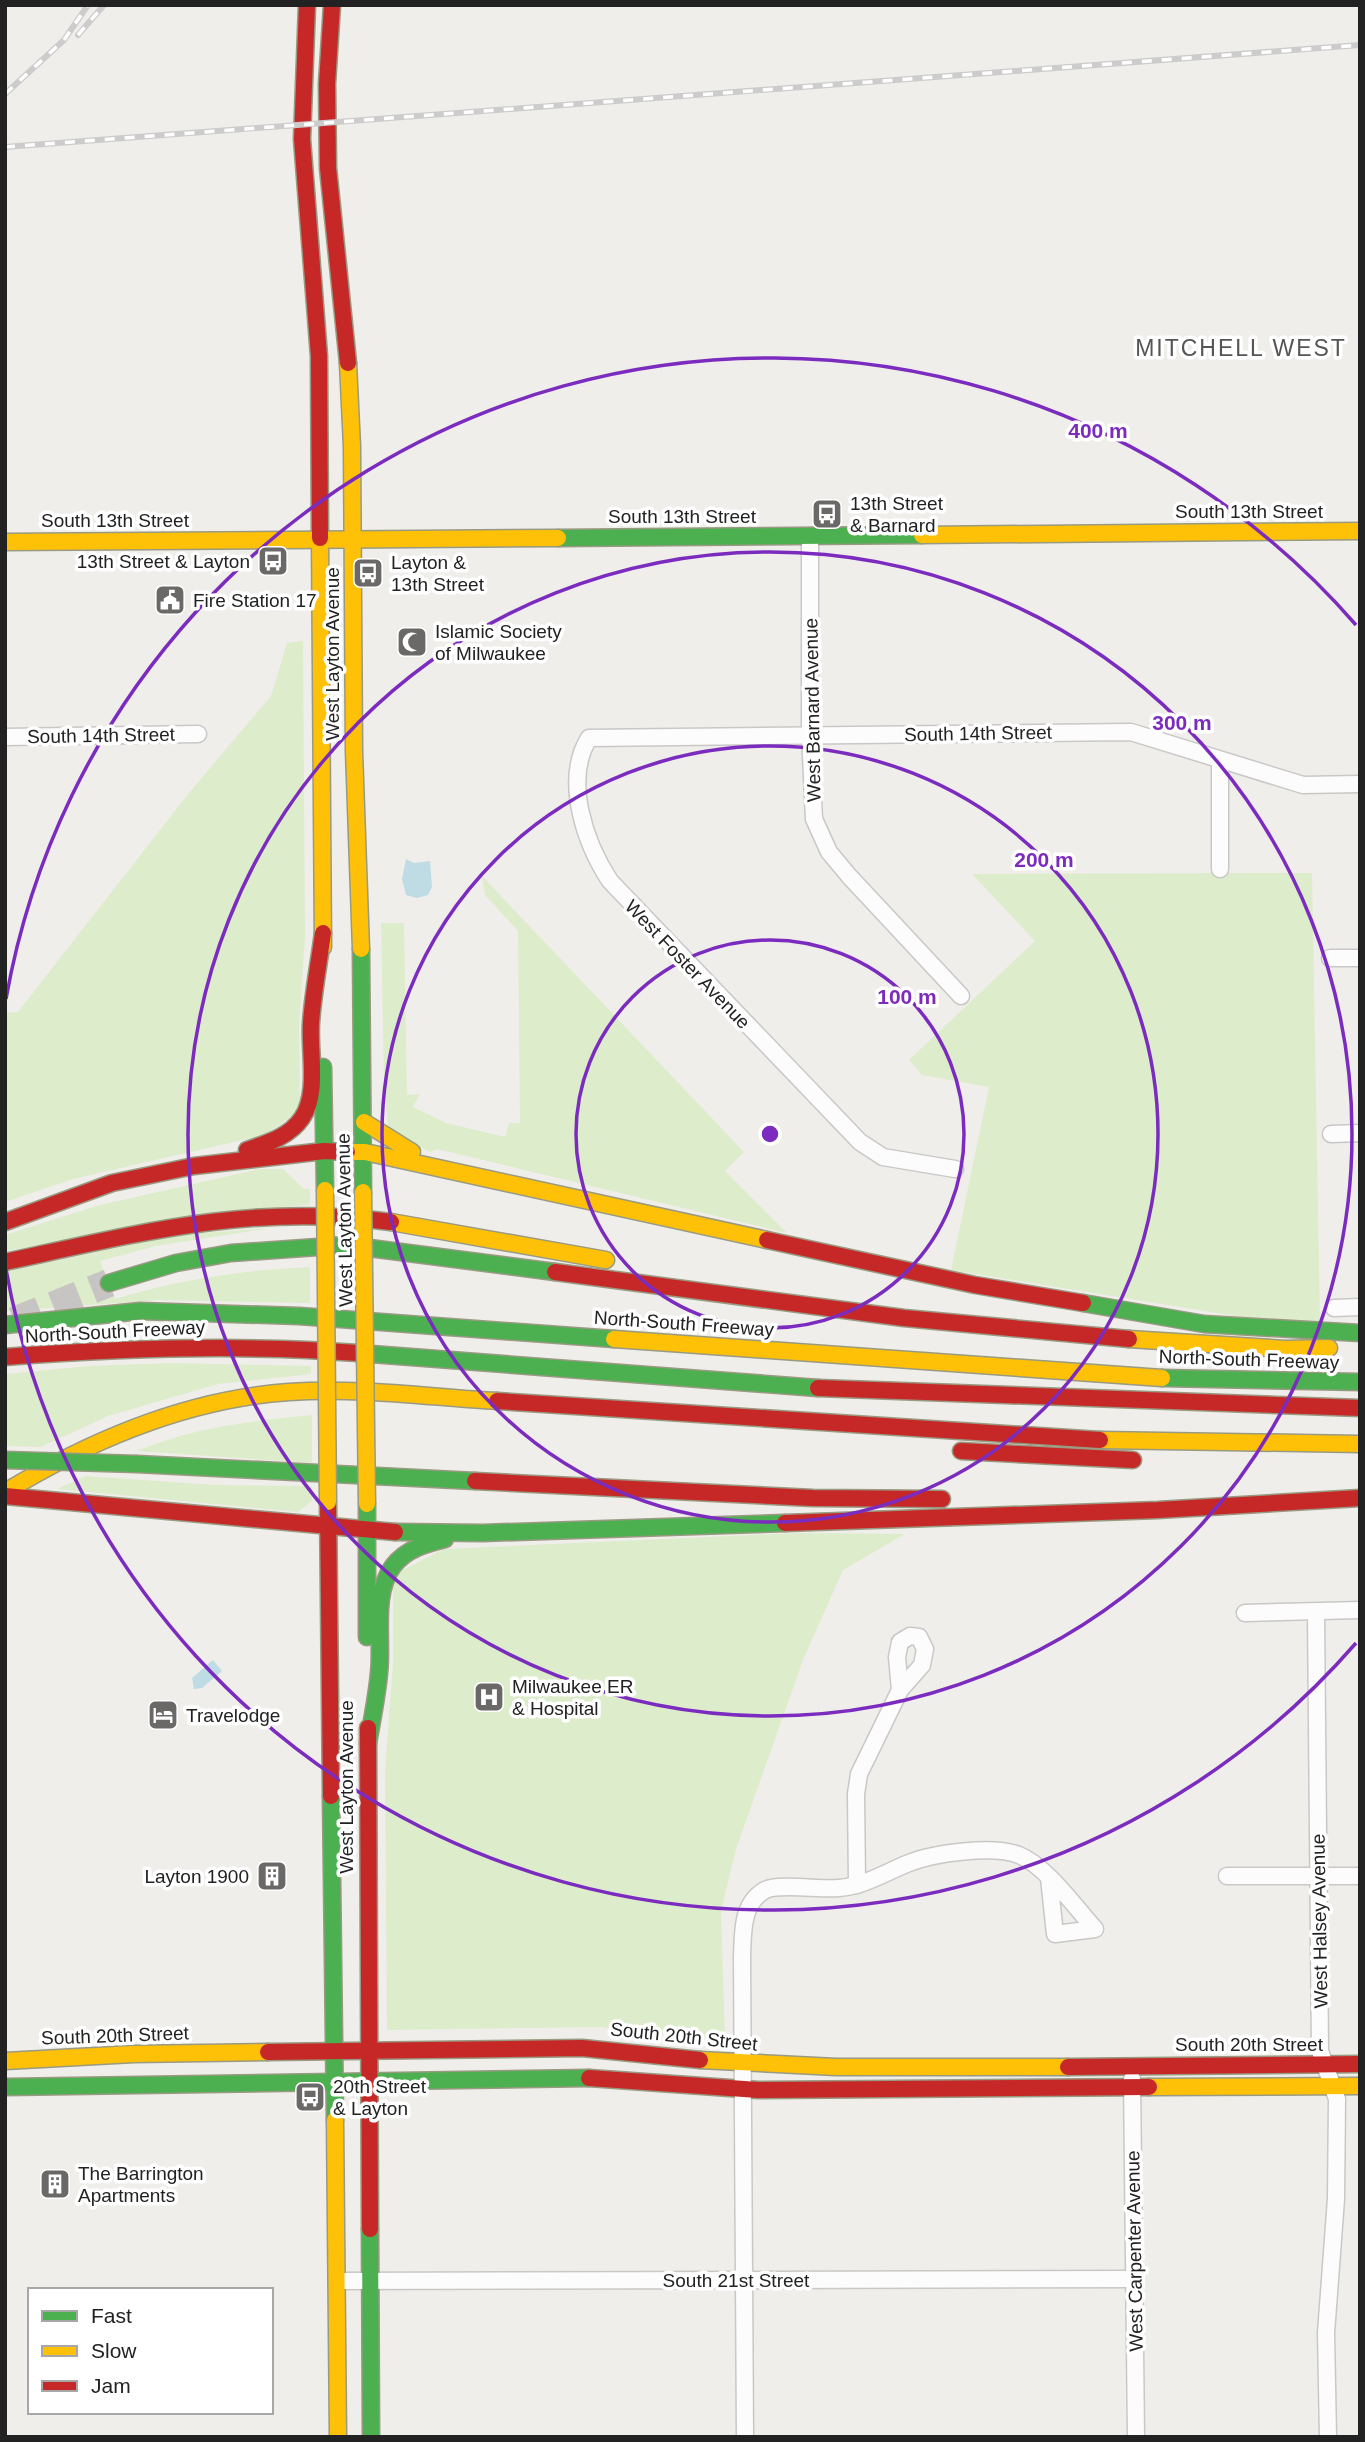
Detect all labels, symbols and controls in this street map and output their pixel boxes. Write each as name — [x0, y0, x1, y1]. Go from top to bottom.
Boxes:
district label: MITCHELL WEST — [1135, 335, 1347, 361]
text: 400 m — [1068, 419, 1128, 442]
place label: 13th Street & Barnard — [850, 493, 944, 536]
bus stop icon: 13th Street & Barnard — [810, 497, 844, 531]
street label: South 13th Street — [1175, 501, 1324, 522]
street label: South 13th Street — [608, 506, 757, 527]
street label: South 13th Street — [41, 510, 190, 531]
bus stop icon: 13th Street & Layton — [256, 544, 290, 578]
place label: 13th Street & Layton — [77, 551, 250, 572]
place label: Layton & 13th Street — [391, 552, 485, 595]
bus stop icon: Layton & 13th Street — [351, 556, 385, 590]
street label: West Layton Avenue — [322, 567, 343, 741]
public building icon: Fire Station 17 — [153, 583, 187, 617]
place label: Fire Station 17 — [193, 590, 317, 611]
street label: West Barnard Avenue — [800, 618, 825, 802]
place label: Islamic Society of Milwaukee — [435, 621, 562, 664]
mosque icon: Islamic Society of Milwaukee — [395, 625, 429, 659]
text: 300 m — [1152, 711, 1212, 734]
street label: South 14th Street — [904, 722, 1053, 745]
street label: South 14th Street — [27, 724, 176, 747]
text: 200 m — [1014, 848, 1074, 871]
street label: West Foster Avenue — [621, 896, 754, 1033]
text: 100 m — [877, 985, 937, 1008]
centre of rings — [758, 1122, 782, 1146]
street label: West Layton Avenue — [332, 1133, 357, 1307]
street label: North-South Freeway — [593, 1307, 775, 1340]
street label: North-South Freeway — [24, 1316, 206, 1347]
street label: North-South Freeway — [1158, 1346, 1340, 1373]
place label: Milwaukee ER & Hospital — [512, 1676, 633, 1719]
hospital icon: Milwaukee ER & Hospital — [472, 1680, 506, 1714]
hotel icon: Travelodge — [146, 1698, 180, 1732]
street label: West Layton Avenue — [336, 1700, 357, 1874]
place label: Travelodge — [186, 1705, 280, 1726]
street label: West Halsey Avenue — [1307, 1834, 1332, 2008]
building icon: Layton 1900 — [255, 1859, 289, 1893]
place label: Layton 1900 — [144, 1866, 249, 1887]
street label: South 20th Street — [609, 2018, 759, 2055]
street label: South 20th Street — [41, 2022, 190, 2049]
street label: South 20th Street — [1175, 2034, 1324, 2055]
place label: 20th Street & Layton — [333, 2076, 427, 2119]
bus stop icon: 20th Street & Layton — [293, 2080, 327, 2114]
street label: West Carpenter Avenue — [1122, 2150, 1147, 2352]
place label: The Barrington Apartments — [78, 2163, 204, 2206]
building icon: The Barrington Apartments — [38, 2167, 72, 2201]
street label: South 21st Street — [663, 2270, 810, 2291]
legend — [28, 2288, 273, 2414]
text: Fast — [91, 2304, 132, 2327]
text: Slow — [91, 2339, 137, 2362]
text: Jam — [91, 2374, 131, 2397]

